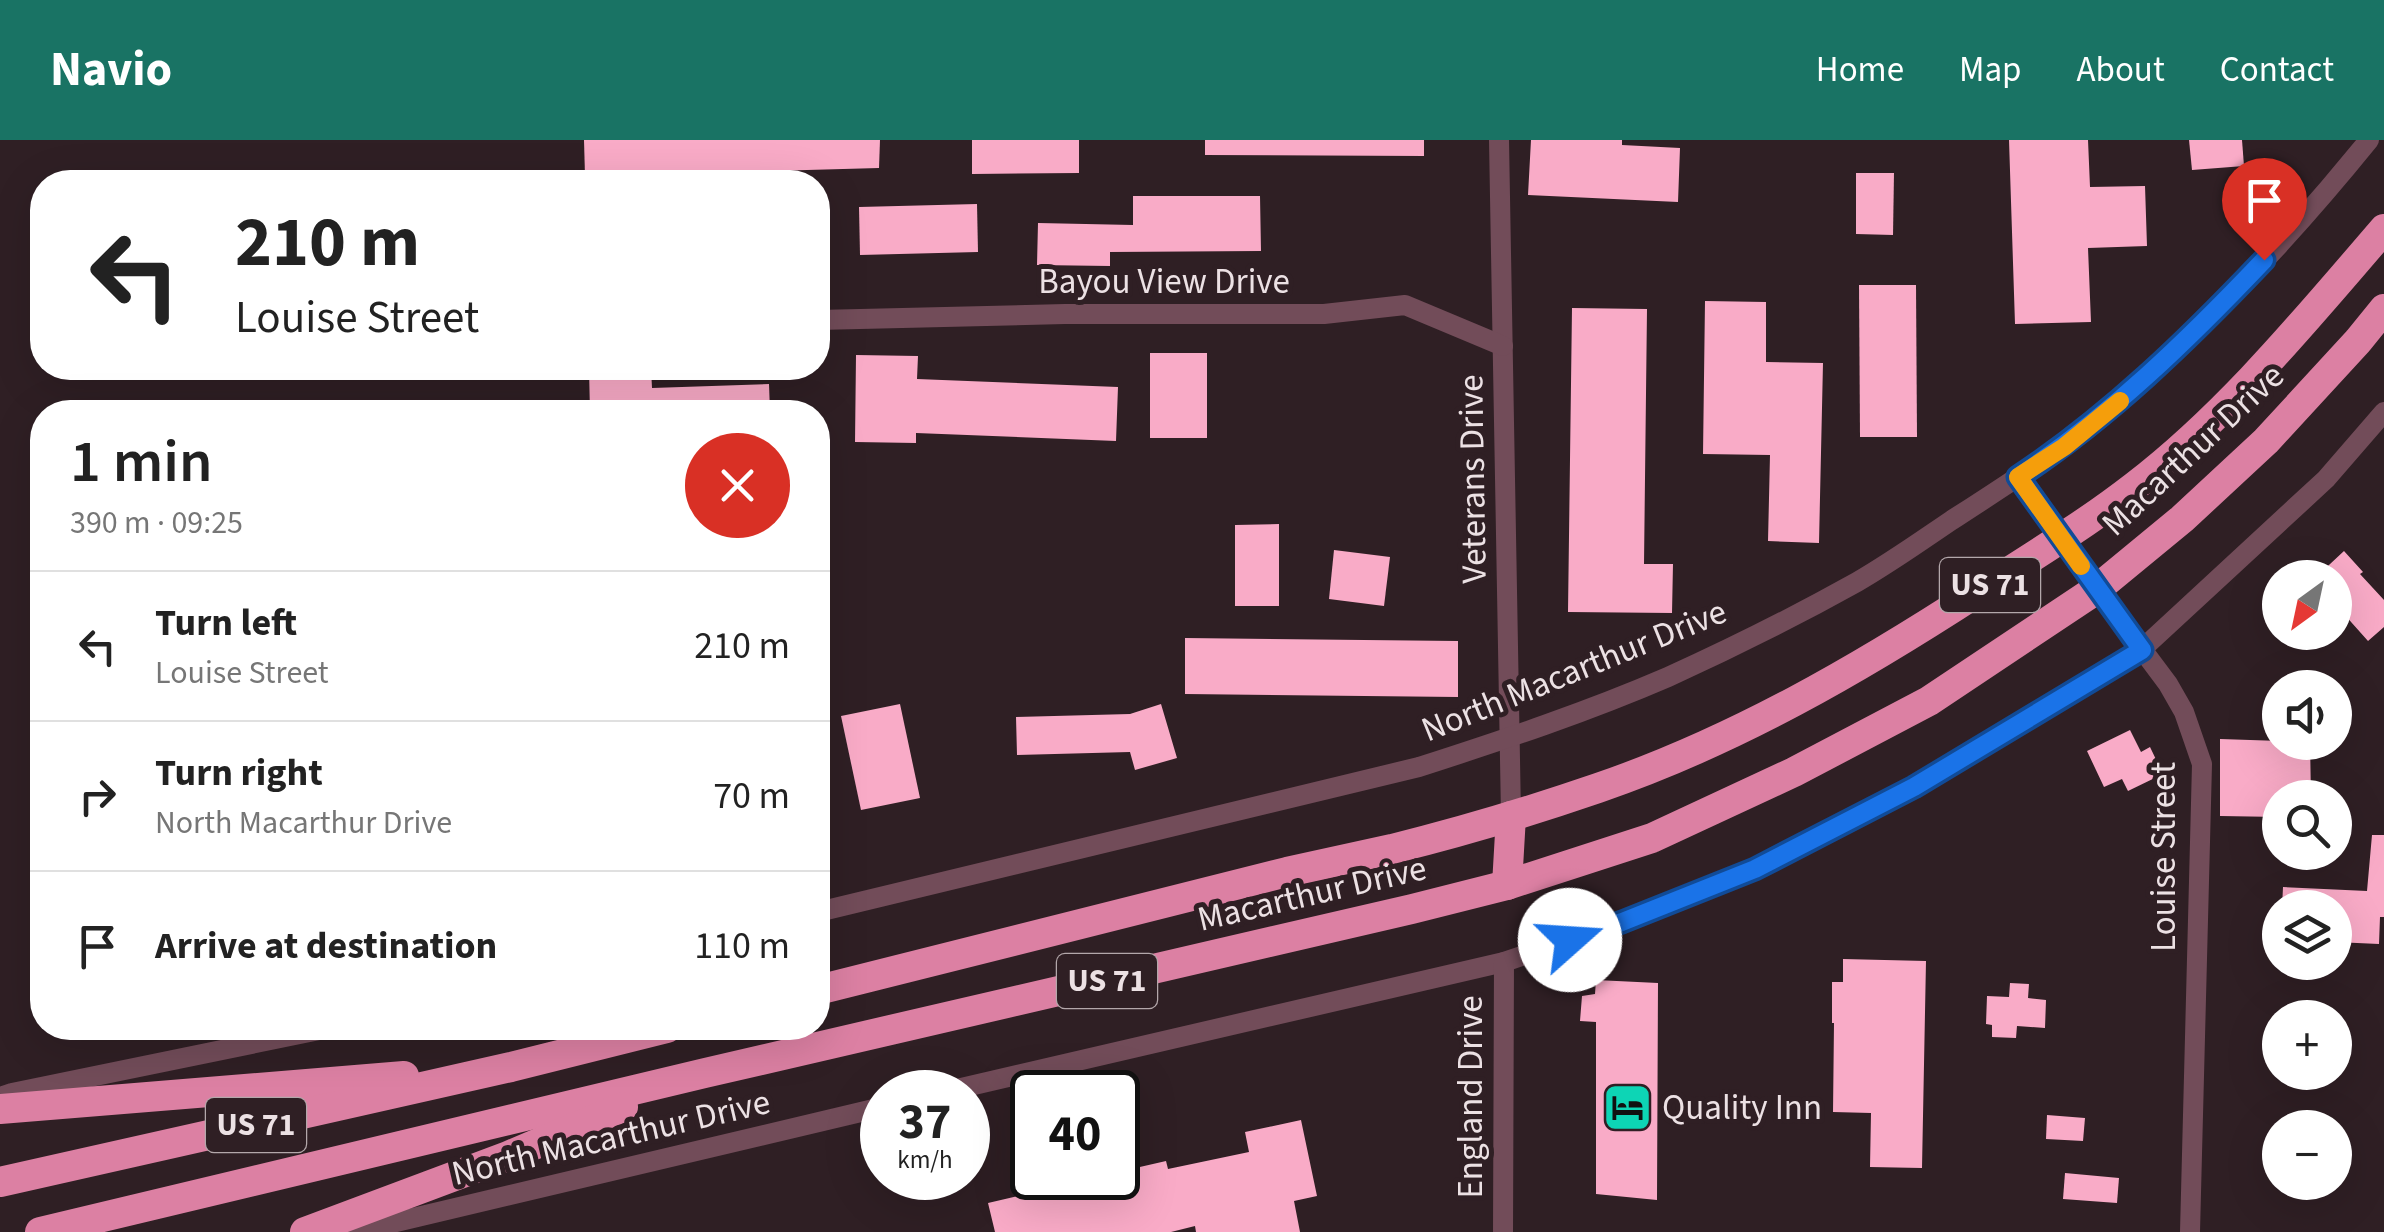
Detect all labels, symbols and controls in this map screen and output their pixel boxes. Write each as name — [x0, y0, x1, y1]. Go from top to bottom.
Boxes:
text: Navio — [50, 36, 172, 104]
text: Home — [1816, 45, 1904, 95]
text: Map — [1959, 45, 2022, 95]
text: About — [2077, 45, 2165, 95]
text: Contact — [2220, 45, 2334, 95]
pin — [2222, 158, 2307, 261]
icon: arrive — [2237, 173, 2292, 228]
text: 210 m — [235, 193, 420, 293]
icon: left — [70, 210, 200, 340]
street label: Bayou View Drive — [1038, 257, 1290, 307]
text: Louise Street — [235, 286, 479, 350]
street label: Macarthur Drive — [2091, 352, 2295, 548]
street label: Veterans Drive — [1446, 374, 1500, 584]
text: 1 min — [70, 420, 213, 505]
button: close — [685, 433, 790, 538]
text: 390 m · 09:25 — [70, 500, 243, 546]
road number: US 71 — [1940, 558, 2040, 612]
north arrow — [2262, 560, 2352, 650]
map controls — [2262, 560, 2352, 1200]
street label: North Macarthur Drive — [1414, 587, 1734, 755]
text: Turn left — [155, 596, 297, 650]
icon: left — [70, 619, 125, 674]
text: 210 m — [694, 619, 790, 673]
text: Louise Street — [155, 650, 329, 696]
button: sound — [2262, 670, 2352, 760]
text: Turn right — [155, 746, 323, 800]
street label: Louise Street — [2139, 762, 2189, 952]
icon: right — [70, 769, 125, 824]
text: 70 m — [713, 769, 790, 823]
button: search — [2262, 780, 2352, 870]
text: North Macarthur Drive — [155, 800, 452, 846]
street label: Macarthur Drive — [1193, 843, 1431, 945]
position arrow — [1518, 888, 1622, 992]
button: layers — [2262, 890, 2352, 980]
icon: arrive — [70, 919, 125, 974]
text: Arrive at destination — [155, 919, 497, 973]
text: 110 m — [694, 919, 790, 973]
road number: US 71 — [1057, 954, 1157, 1008]
street label: England Drive — [1446, 995, 1496, 1199]
button: + — [2262, 1000, 2352, 1090]
speed limit sign: 40 — [1010, 1070, 1140, 1200]
street label: North Macarthur Drive — [447, 1077, 775, 1199]
hotel icon: Quality Inn — [1601, 1082, 1653, 1134]
place label: Quality Inn — [1662, 1083, 1822, 1133]
text: 37 — [899, 1087, 951, 1158]
road number: US 71 — [206, 1098, 306, 1152]
button: − — [2262, 1110, 2352, 1200]
text: km/h — [897, 1142, 953, 1178]

